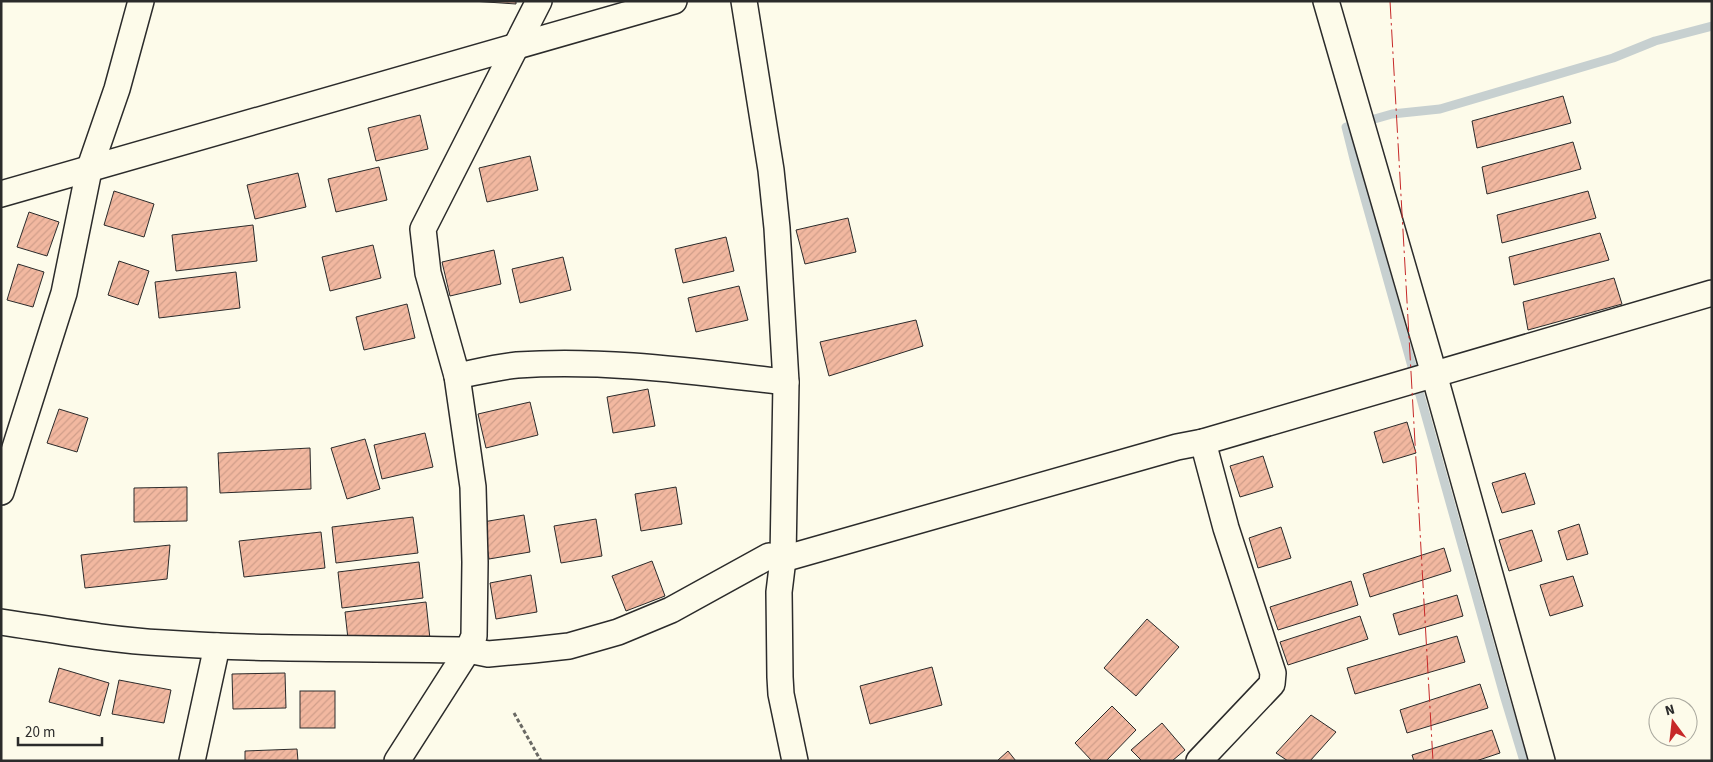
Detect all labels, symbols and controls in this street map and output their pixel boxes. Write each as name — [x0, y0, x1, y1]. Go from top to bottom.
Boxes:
north arrow — [1648, 697, 1698, 747]
text: N — [1663, 700, 1677, 721]
scale bar — [18, 714, 101, 746]
text: 20 m — [25, 722, 55, 743]

